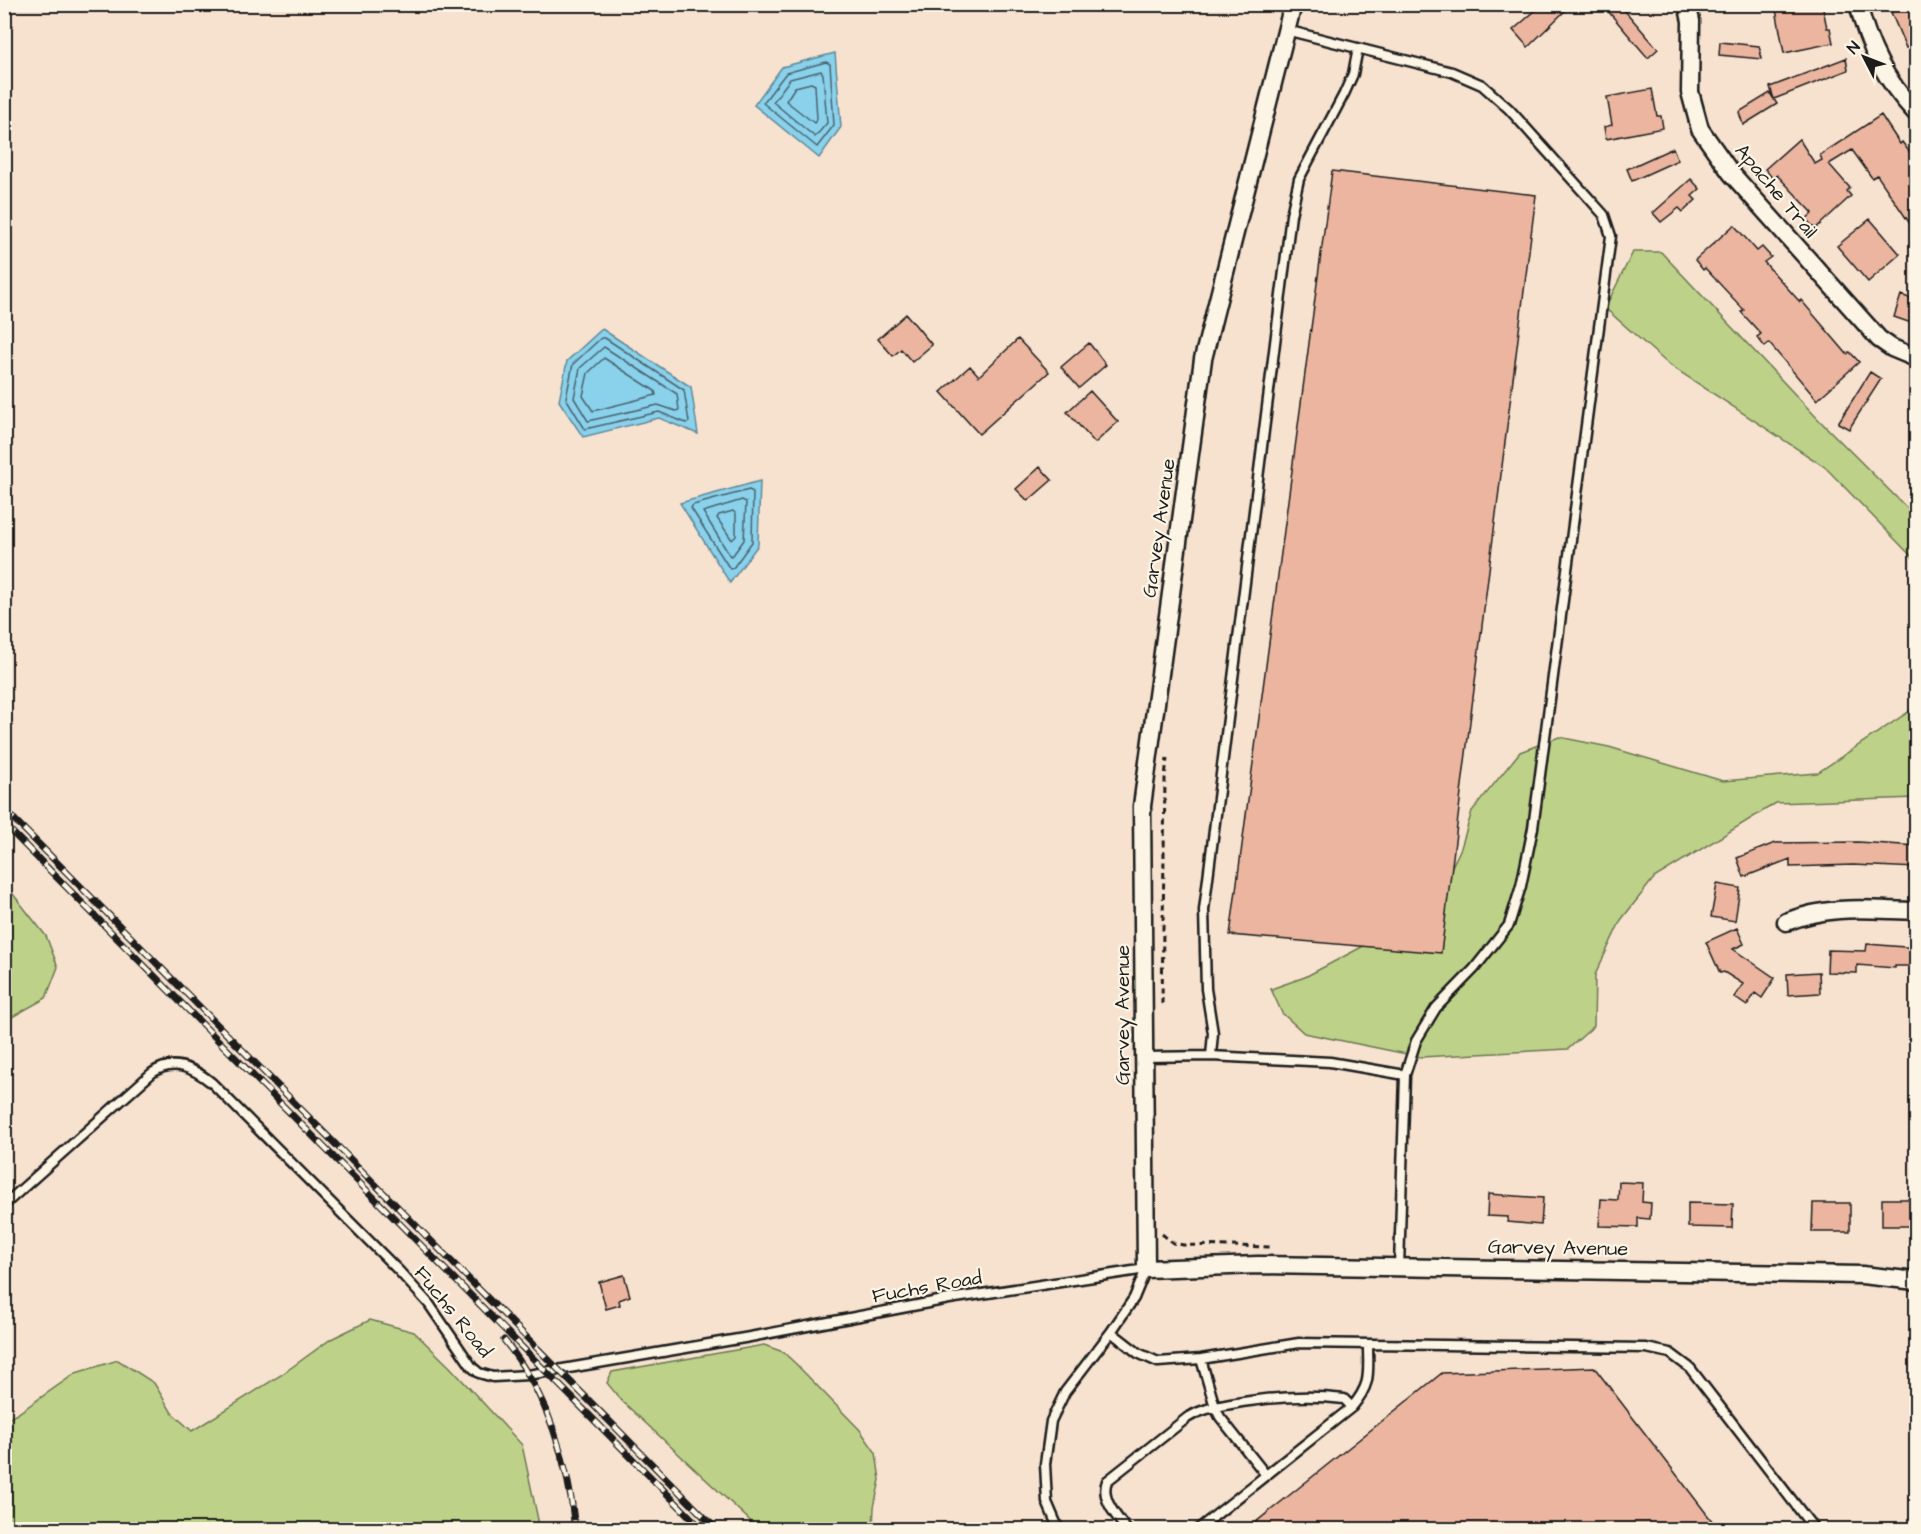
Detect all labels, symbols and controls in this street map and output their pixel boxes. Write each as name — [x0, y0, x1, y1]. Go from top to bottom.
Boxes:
north arrow — [1834, 27, 1894, 87]
text: N — [1842, 37, 1865, 59]
street label: Apache Trail — [1728, 138, 1824, 244]
street label: Garvey Avenue — [1135, 456, 1184, 600]
street label: Garvey Avenue — [1109, 945, 1138, 1085]
street label: Garvey Avenue — [1488, 1233, 1629, 1264]
street label: Fuchs Road — [407, 1260, 499, 1364]
street label: Fuchs Road — [870, 1264, 984, 1310]

